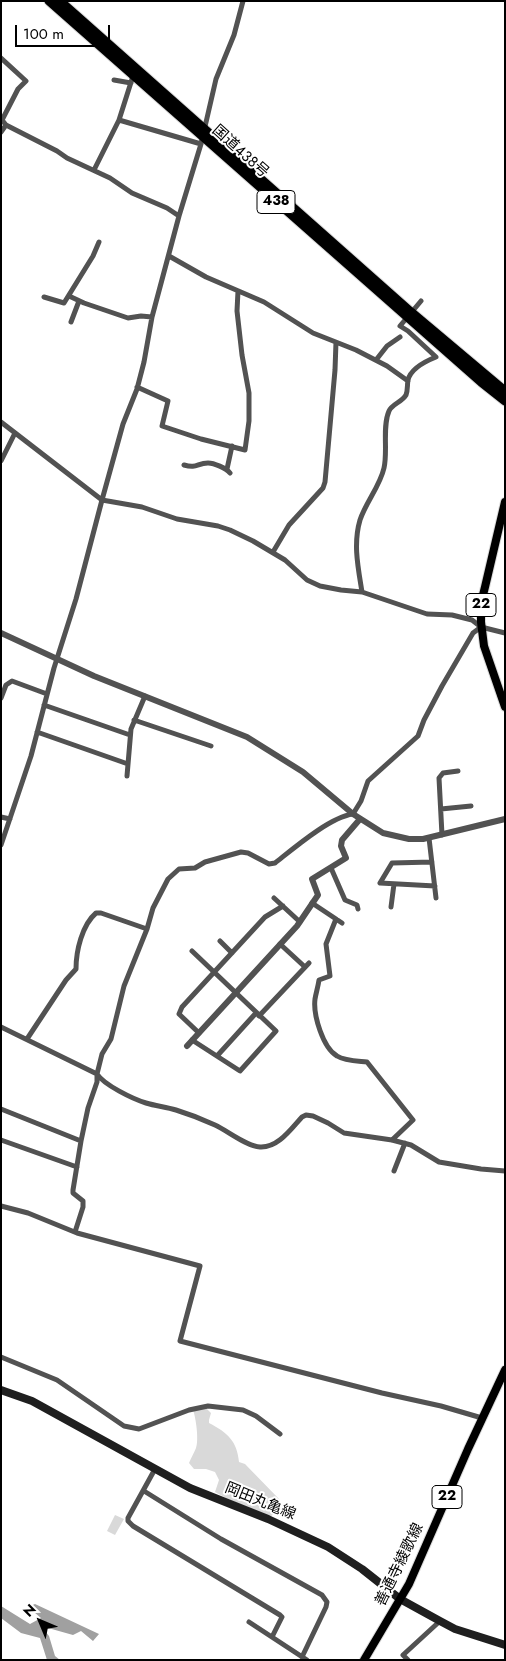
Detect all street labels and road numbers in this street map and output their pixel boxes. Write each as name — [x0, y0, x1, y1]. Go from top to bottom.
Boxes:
street label: 国道438号 — [208, 122, 272, 182]
road number: 438 — [257, 190, 295, 213]
road number: 22 — [466, 594, 496, 616]
street label: 岡田丸亀線 — [222, 1480, 298, 1524]
road number: 22 — [432, 1485, 462, 1508]
street label: 善通寺綾歌線 — [372, 1521, 428, 1609]

